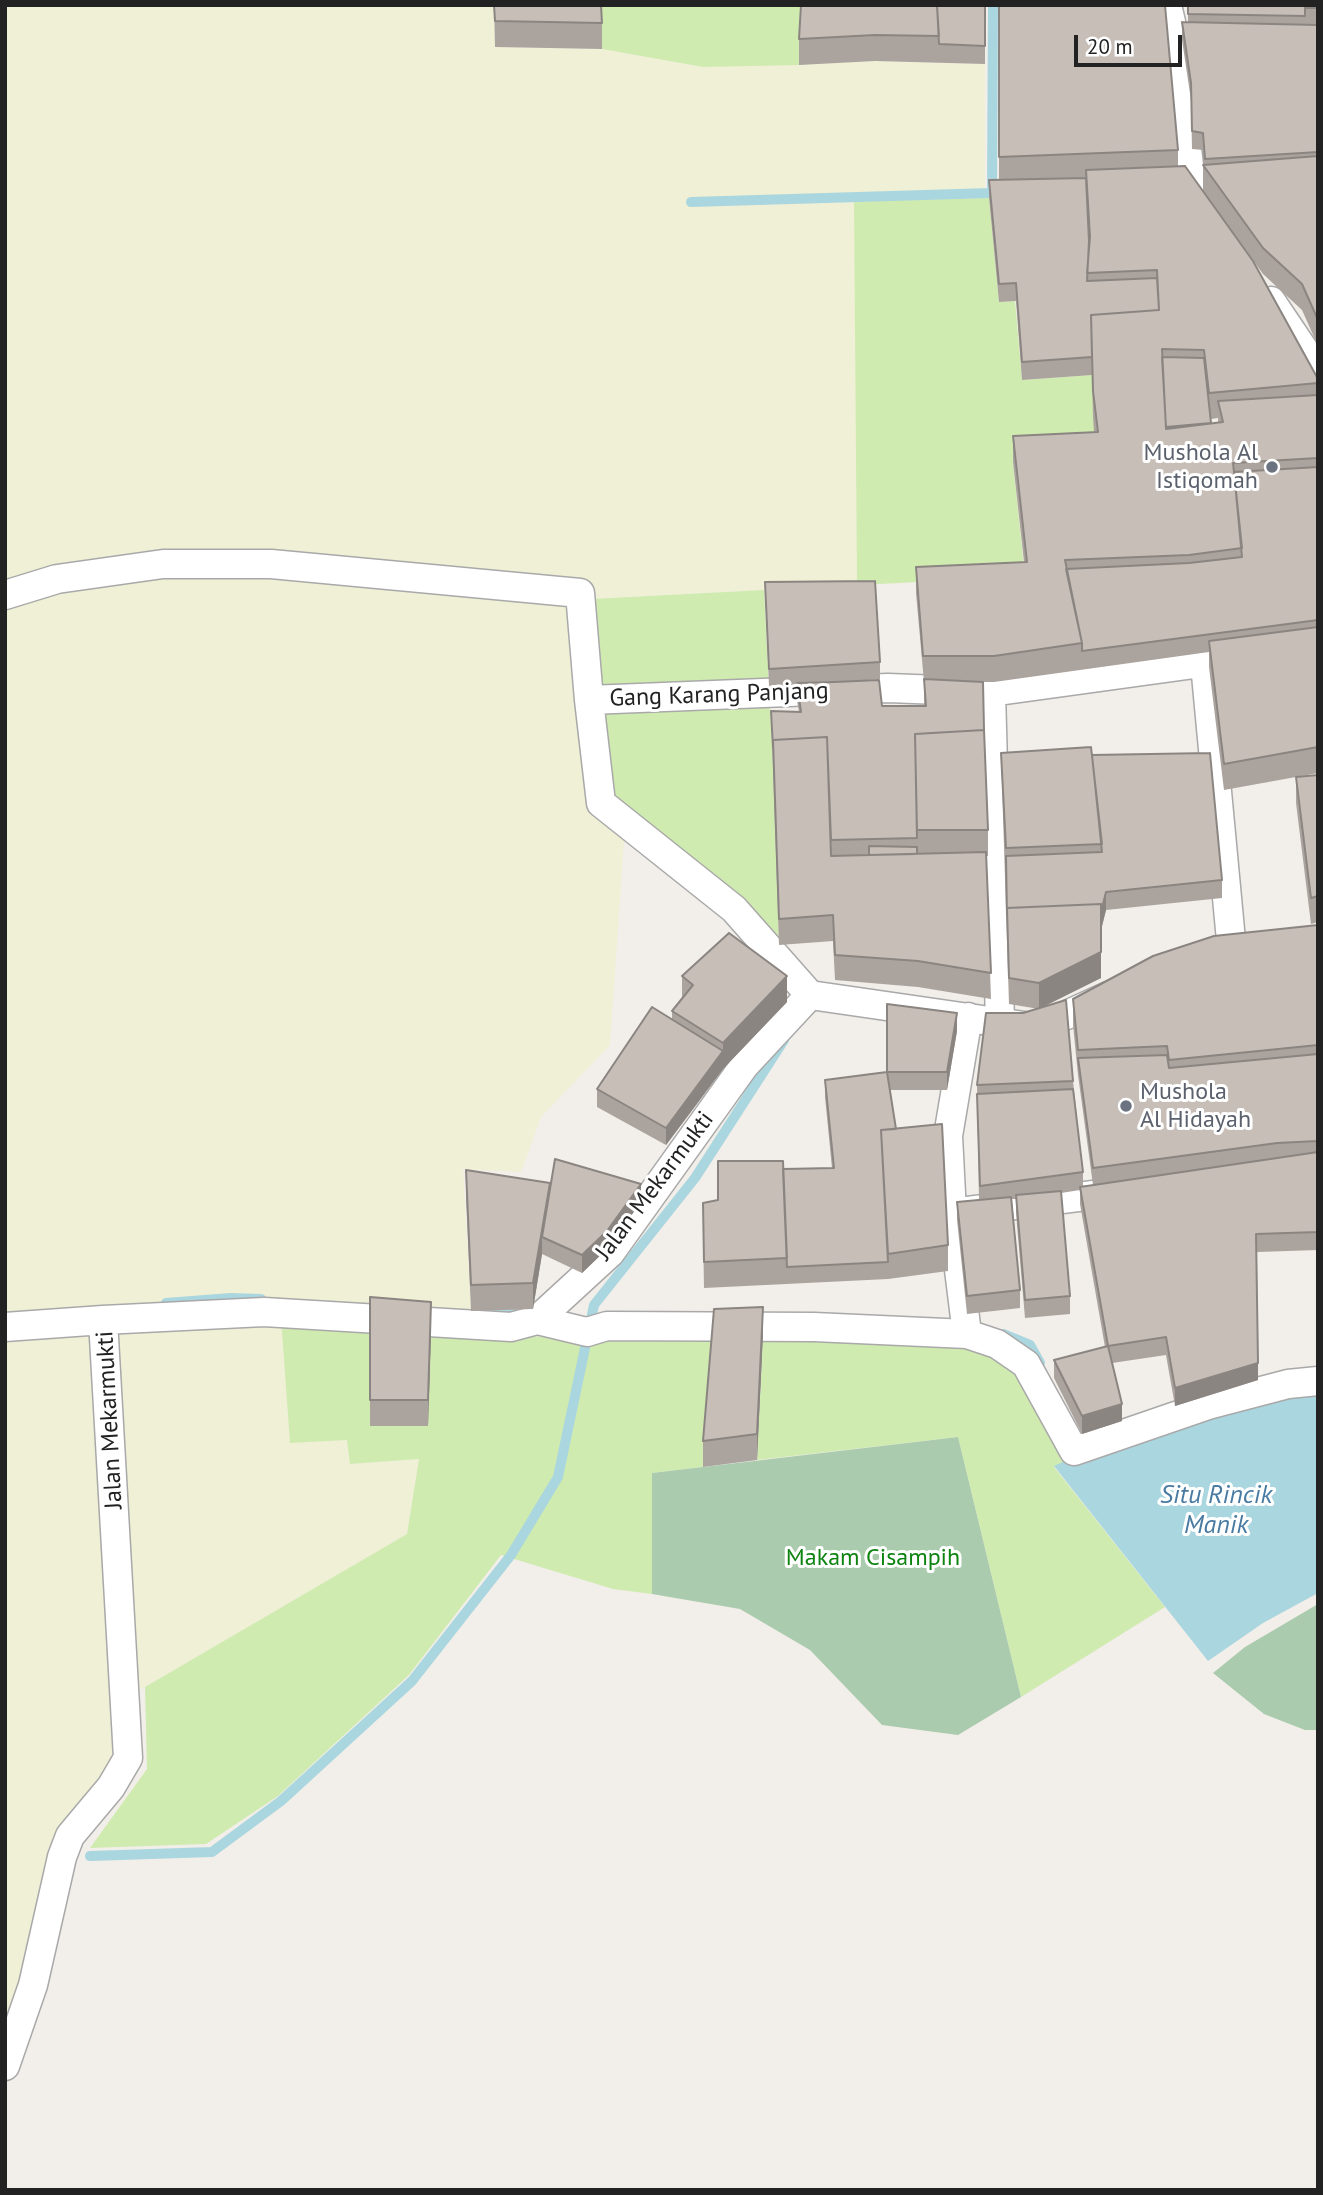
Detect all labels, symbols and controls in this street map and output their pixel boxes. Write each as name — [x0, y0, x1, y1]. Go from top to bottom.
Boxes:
scale bar — [1078, 21, 1186, 65]
text: 20 m — [1087, 33, 1133, 60]
place label: Mushola Al Istiqomah — [1144, 439, 1258, 495]
marker: Mushola Al Istiqomah — [1264, 459, 1280, 475]
street label: Gang Karang Panjang — [609, 677, 829, 713]
place label: Mushola Al Hidayah — [1140, 1078, 1251, 1134]
marker: Mushola Al Hidayah — [1118, 1098, 1134, 1114]
street label: Jalan Mekarmukti — [590, 1106, 720, 1266]
street label: Jalan Mekarmukti — [91, 1330, 129, 1510]
water label: Situ Rincik Manik — [1160, 1480, 1272, 1542]
park label: Makam Cisampih — [786, 1544, 960, 1572]

